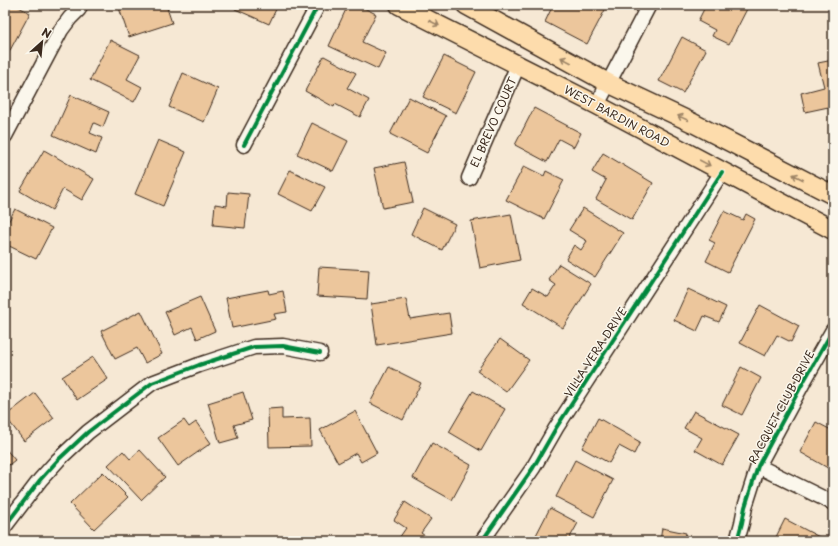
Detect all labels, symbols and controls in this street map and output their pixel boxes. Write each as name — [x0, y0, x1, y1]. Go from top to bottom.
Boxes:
one-way arrow — [428, 19, 440, 27]
north arrow — [22, 22, 62, 62]
text: N — [39, 23, 55, 42]
one-way arrow — [560, 56, 572, 64]
street label: EL BREVO COURT — [465, 74, 521, 170]
street label: WEST BARDIN ROAD — [561, 81, 673, 151]
one-way arrow — [677, 114, 689, 121]
one-way arrow — [699, 159, 711, 167]
one-way arrow — [793, 173, 805, 180]
street label: VILLA VERA DRIVE — [559, 304, 631, 400]
street label: RACQUET CLUB DRIVE — [744, 347, 818, 467]

